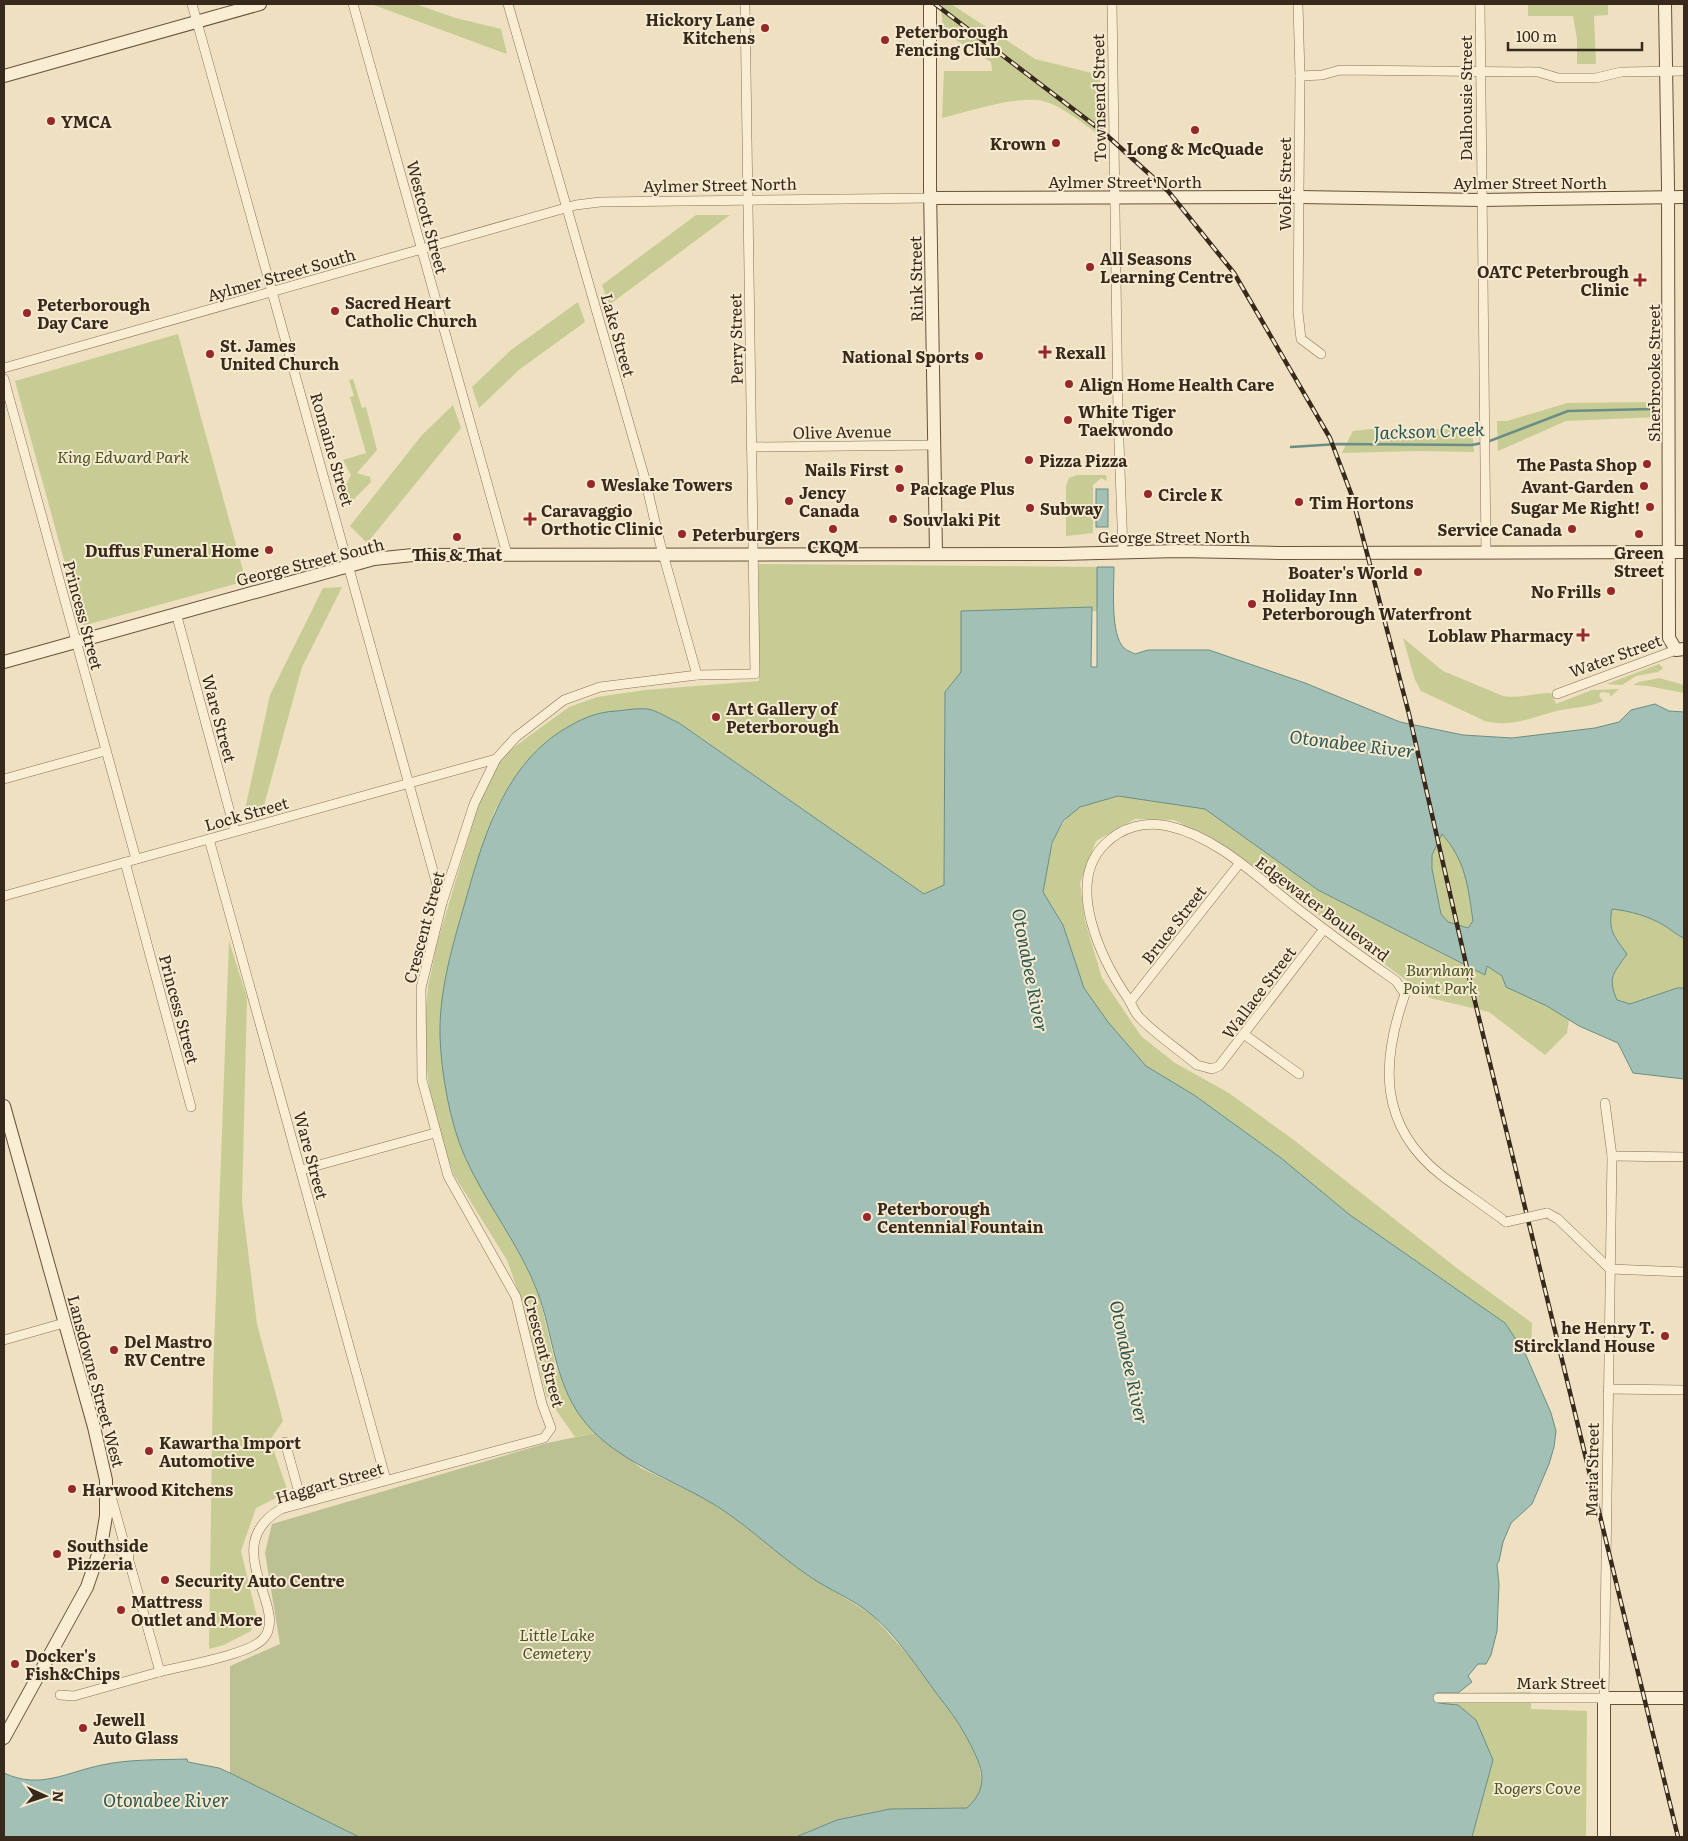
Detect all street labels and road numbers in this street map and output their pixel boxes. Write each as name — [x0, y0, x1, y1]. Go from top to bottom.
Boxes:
street label: Townsend Street — [1085, 33, 1111, 163]
street label: Dalhousie Street — [1453, 34, 1477, 161]
street label: Wolfe Street — [1272, 137, 1296, 231]
street label: Westcott Street — [401, 158, 455, 277]
street label: Aylmer Street North — [1048, 169, 1202, 193]
street label: Aylmer Street North — [1453, 170, 1607, 194]
street label: Aylmer Street North — [643, 171, 798, 197]
street label: Rink Street — [902, 235, 928, 322]
street label: Aylmer Street South — [204, 241, 358, 307]
street label: Lake Street — [596, 291, 642, 380]
street label: Perry Street — [722, 293, 748, 385]
street label: Sherbrooke Street — [1641, 304, 1665, 442]
street label: Romaine Street — [305, 389, 361, 509]
street label: Olive Avenue — [792, 418, 892, 444]
street label: George Street North — [1098, 524, 1251, 548]
street label: George Street South — [233, 531, 387, 591]
street label: Princess Street — [58, 558, 110, 673]
street label: Water Street — [1566, 627, 1665, 683]
street label: Ware Street — [197, 671, 243, 765]
street label: Lock Street — [201, 789, 291, 836]
street label: Edgewater Boulevard — [1251, 850, 1395, 966]
street label: Crescent Street — [396, 868, 450, 986]
street label: Bruce Street — [1135, 879, 1212, 968]
street label: Wallace Street — [1215, 940, 1301, 1043]
street label: Princess Street — [154, 952, 206, 1067]
street label: Ware Street — [289, 1108, 335, 1202]
street label: Lansdowne Street West — [62, 1292, 132, 1470]
street label: Crescent Street — [518, 1292, 572, 1410]
street label: Maria Street — [1578, 1422, 1604, 1518]
street label: Haggart Street — [272, 1455, 386, 1509]
street label: Mark Street — [1516, 1670, 1607, 1694]

